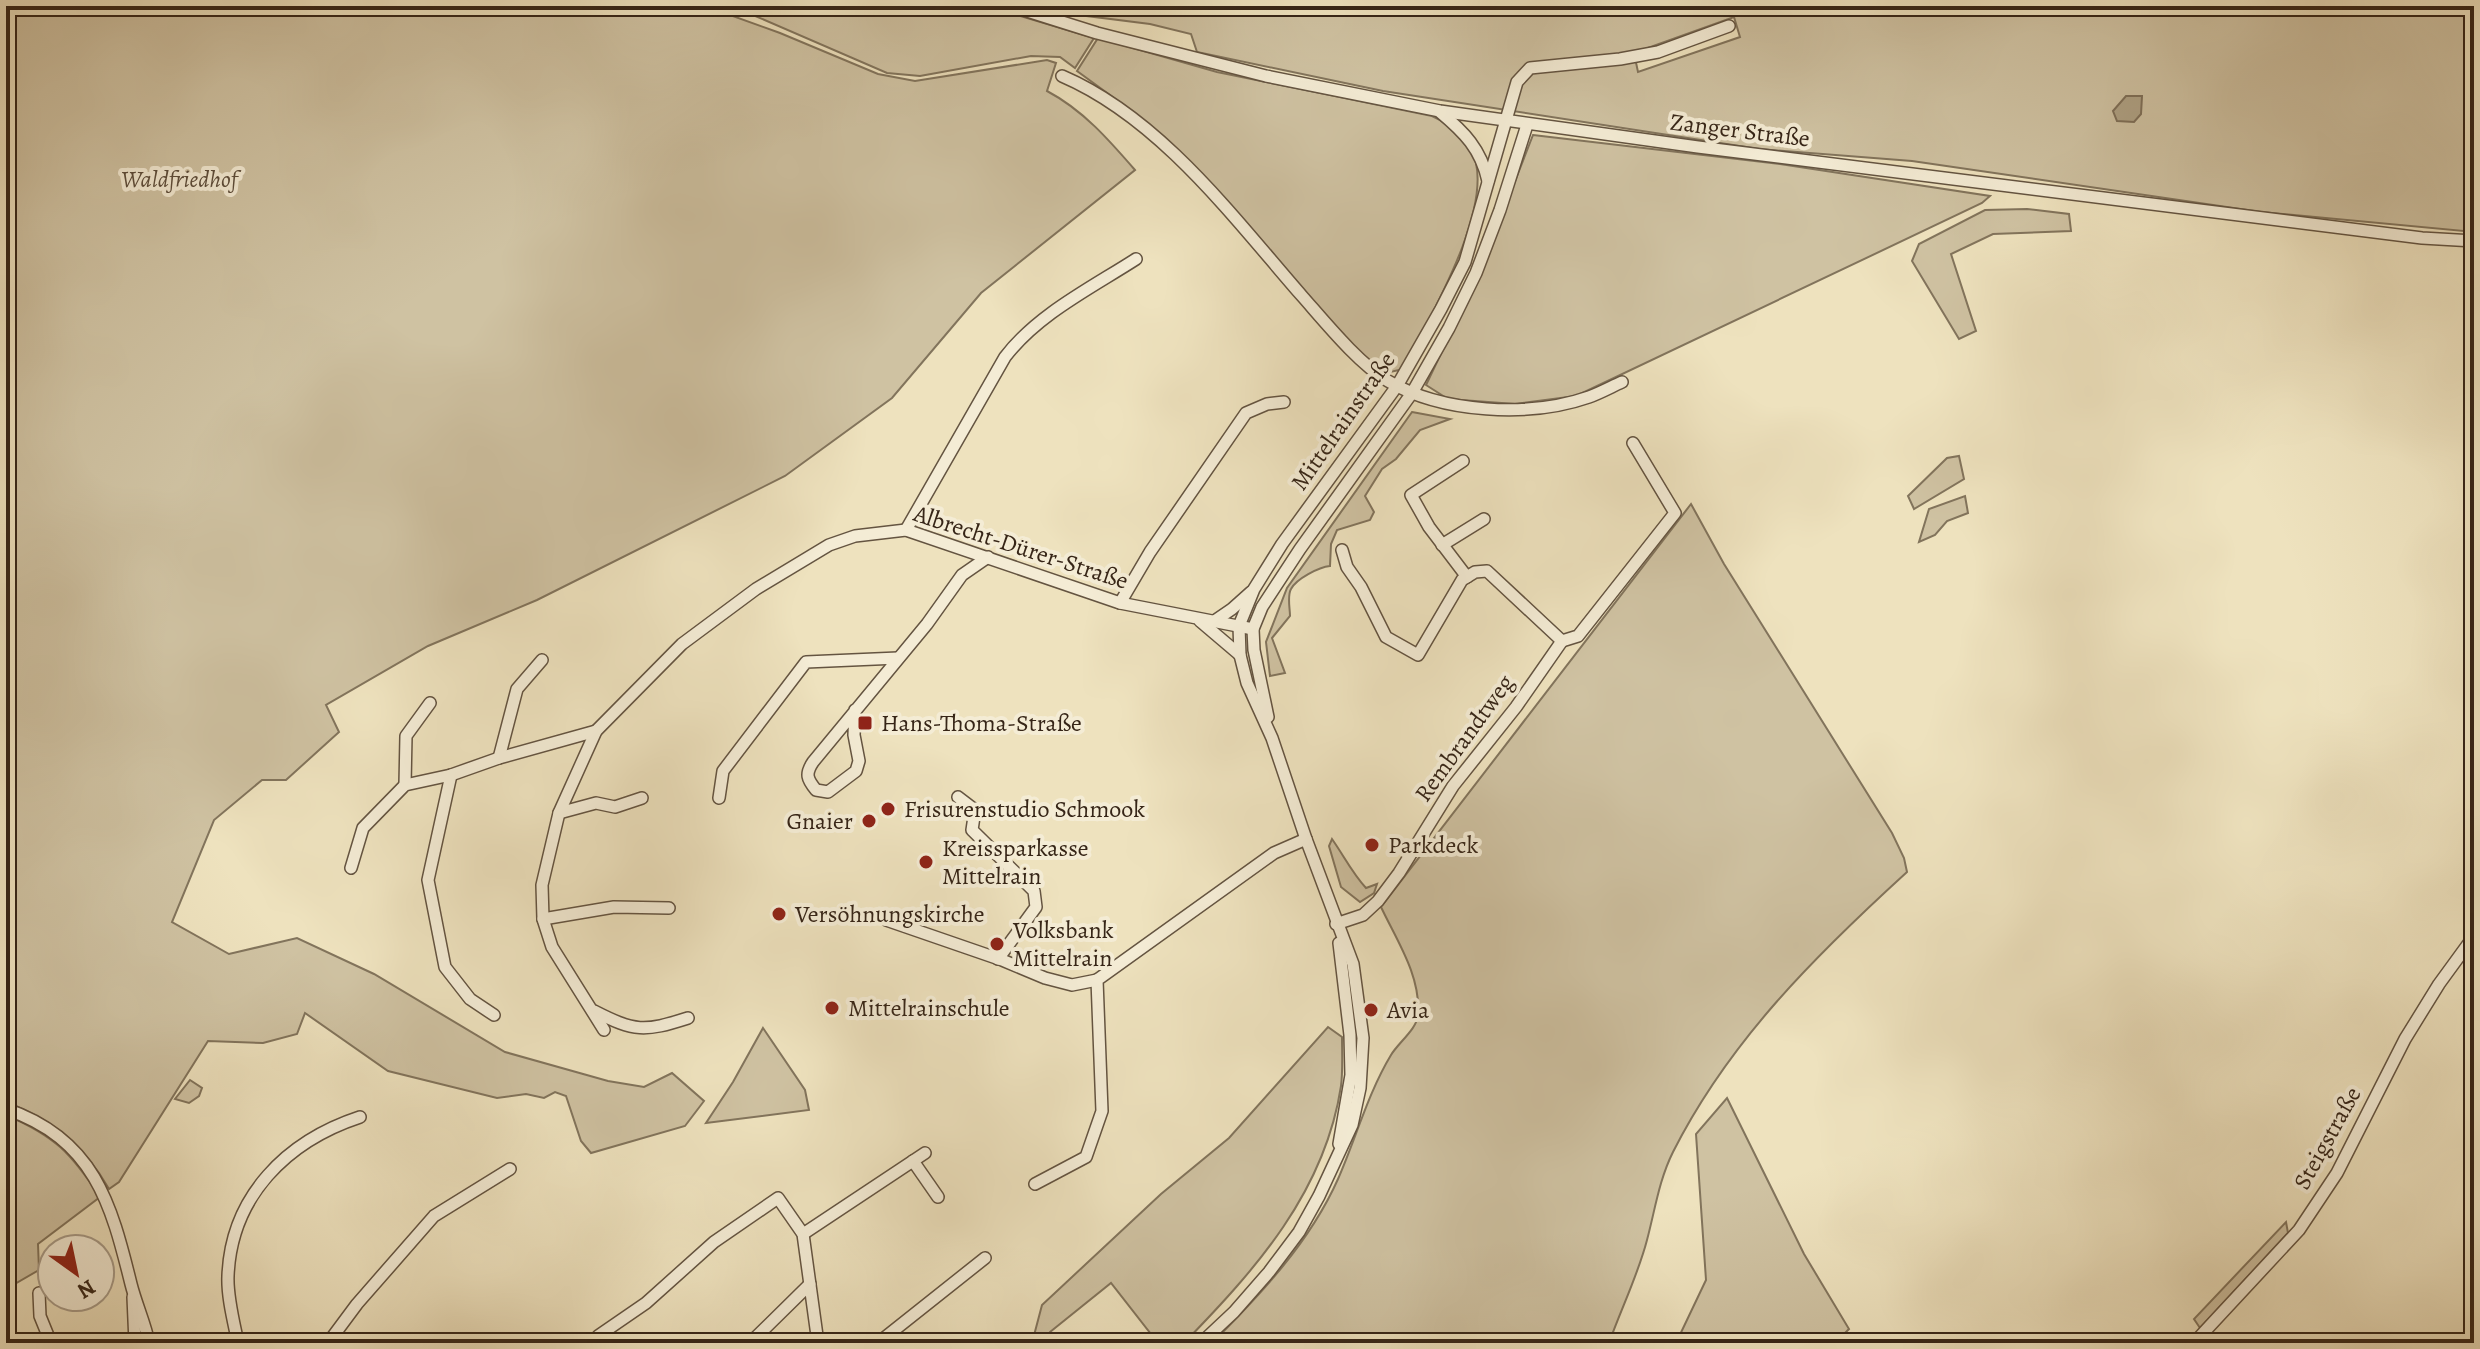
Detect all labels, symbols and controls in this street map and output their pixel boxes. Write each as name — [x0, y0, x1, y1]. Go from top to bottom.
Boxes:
street label: Zanger Straße — [1668, 106, 1812, 154]
park label: Waldfriedhof — [121, 163, 242, 195]
street label: Mittelrainstraße — [1283, 345, 1403, 497]
street label: Albrecht-Dürer-Straße — [909, 497, 1132, 597]
street label: Rembrandtweg — [1407, 668, 1521, 808]
place label: Hans-Thoma-Straße — [881, 707, 1082, 739]
marker: Hans-Thoma-Straße — [856, 714, 874, 732]
place label: Frisurenstudio Schmook — [904, 793, 1145, 825]
marker: Frisurenstudio Schmook — [879, 800, 897, 818]
place label: Gnaier — [786, 805, 853, 837]
marker: Gnaier — [860, 812, 878, 830]
place label: Parkdeck — [1388, 829, 1478, 861]
place label: Kreissparkasse Mittelrain — [942, 832, 1089, 892]
marker: Parkdeck — [1363, 836, 1381, 854]
marker: Kreissparkasse Mittelrain — [917, 853, 935, 871]
place label: Versöhnungskirche — [794, 898, 985, 930]
marker: Versöhnungskirche — [770, 905, 788, 923]
place label: Volksbank Mittelrain — [1012, 914, 1114, 974]
marker: Volksbank Mittelrain — [988, 935, 1006, 953]
place label: Mittelrainschule — [848, 992, 1010, 1024]
place label: Avia — [1386, 994, 1430, 1026]
marker: Mittelrainschule — [823, 999, 841, 1017]
marker: Avia — [1362, 1001, 1380, 1019]
street label: Steigstraße — [2286, 1081, 2368, 1195]
north arrow — [36, 1233, 116, 1313]
text: N — [71, 1272, 101, 1306]

